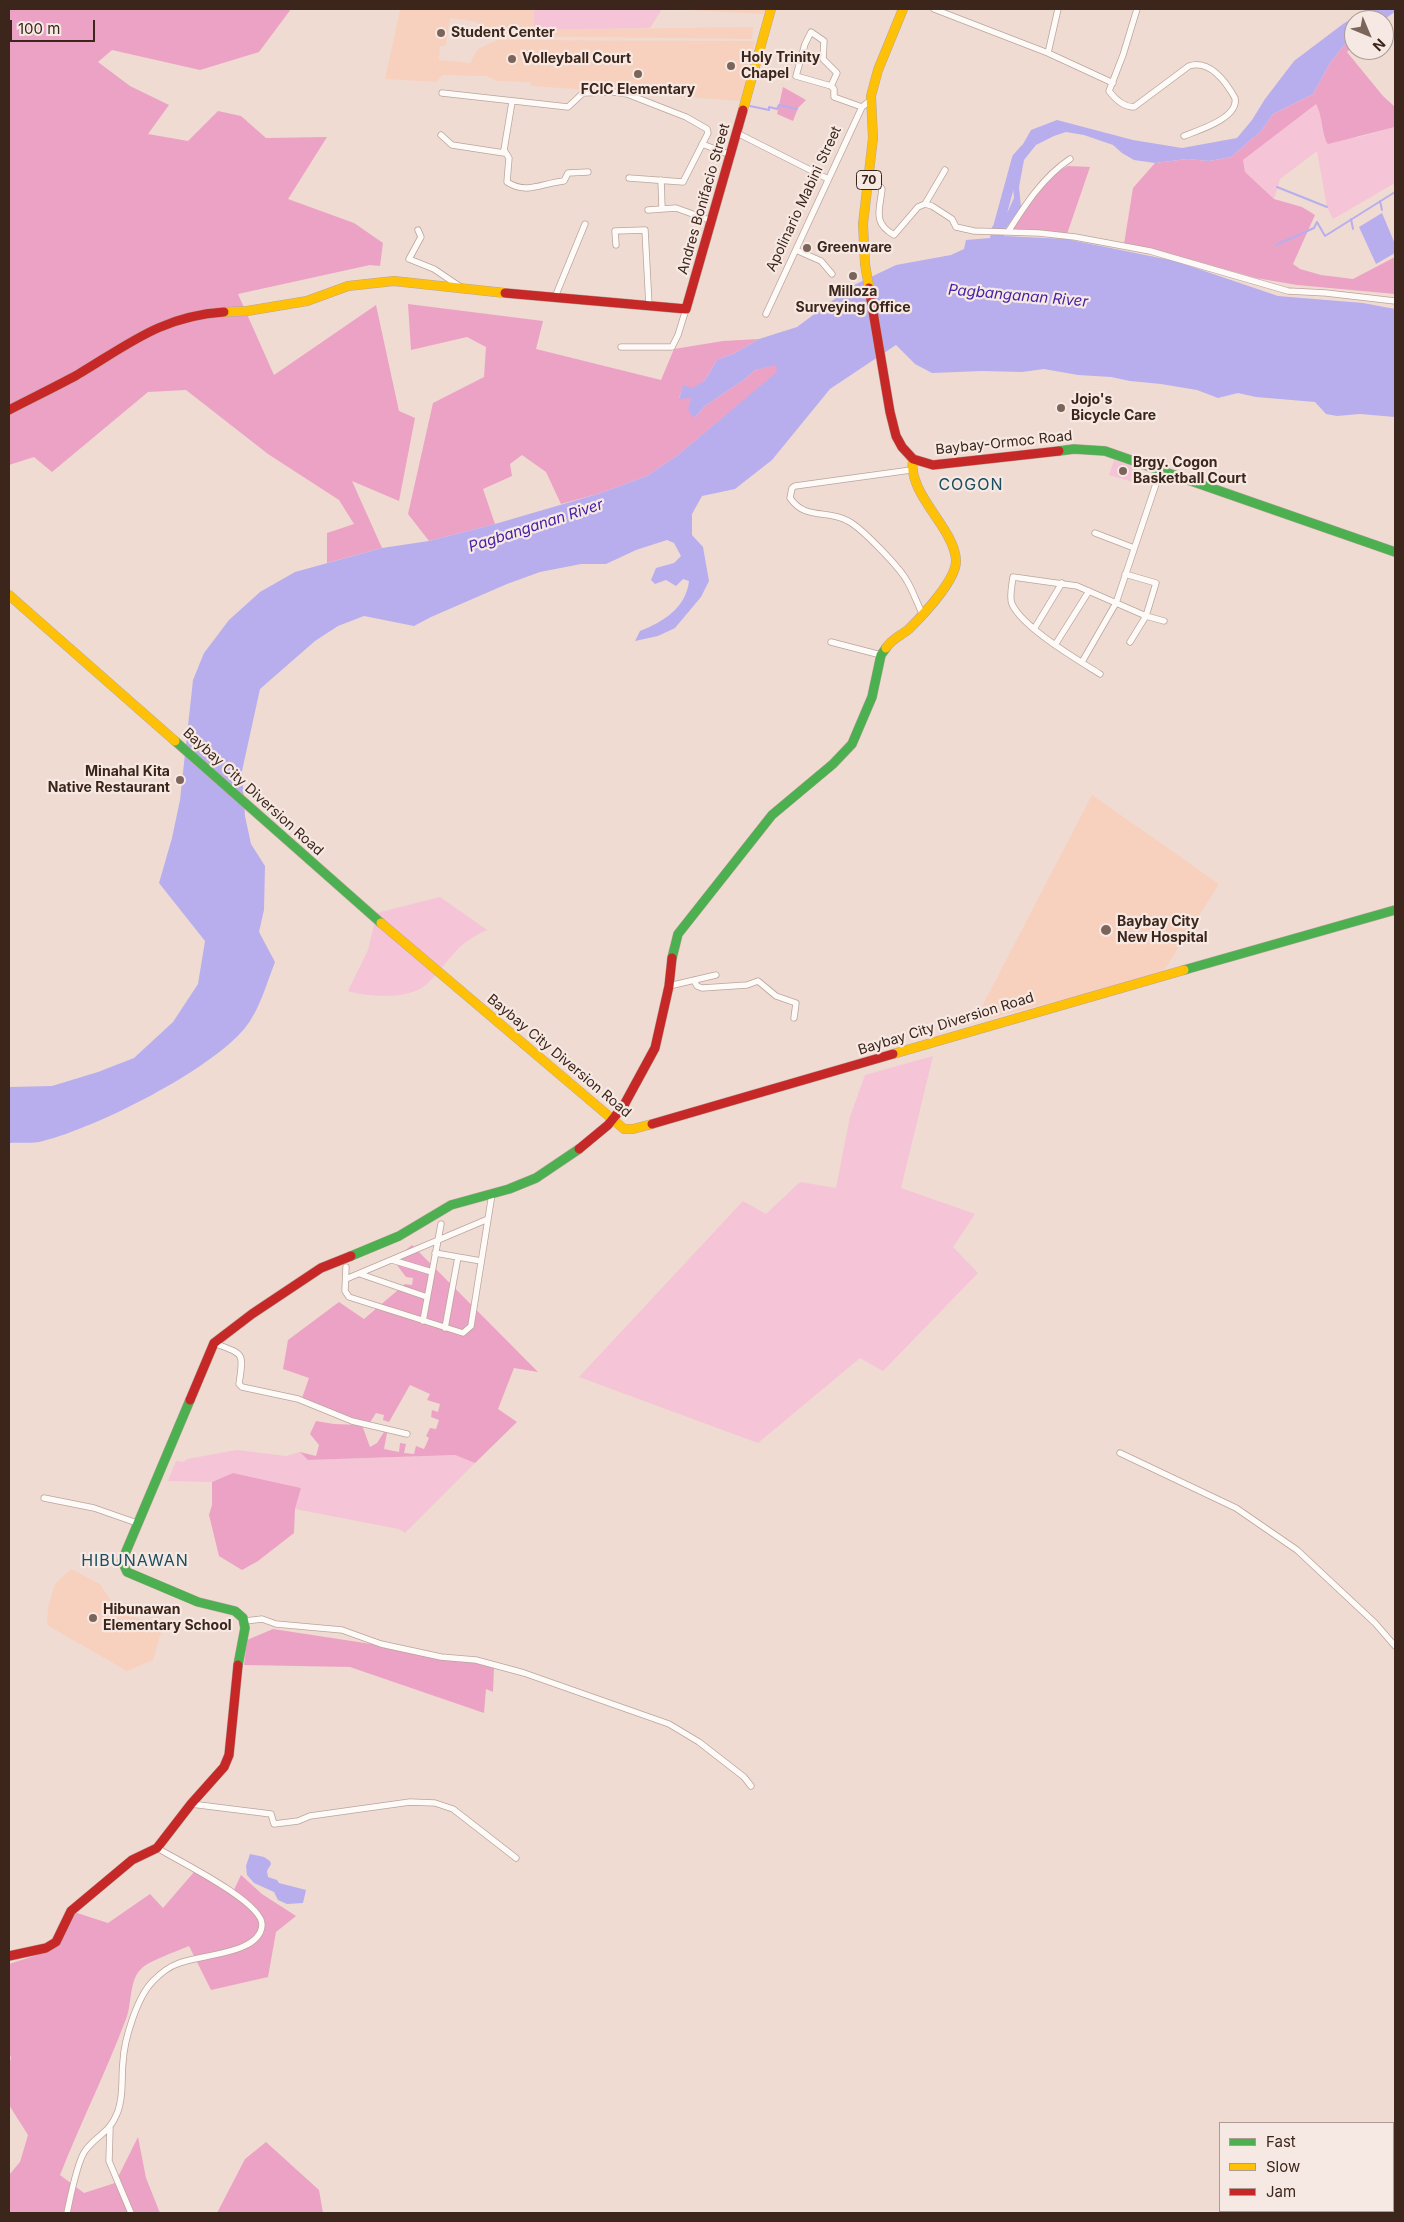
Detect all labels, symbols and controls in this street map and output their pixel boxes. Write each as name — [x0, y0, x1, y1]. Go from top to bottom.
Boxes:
scale bar — [12, 10, 98, 42]
north arrow — [1344, 10, 1394, 60]
text: 100 m — [18, 19, 60, 38]
place label: Student Center — [451, 25, 555, 41]
marker: Student Center — [435, 27, 447, 39]
text: N — [1369, 35, 1389, 55]
place label: Holy Trinity Chapel — [741, 50, 820, 82]
place label: Volleyball Court — [522, 51, 631, 67]
marker: Volleyball Court — [506, 53, 518, 65]
marker: Holy Trinity Chapel — [725, 60, 737, 72]
marker: FCIC Elementary — [632, 68, 644, 80]
place label: FCIC Elementary — [581, 82, 695, 98]
street label: Andres Bonifacio Street — [674, 122, 734, 276]
street label: Apolinario Mabini Street — [763, 124, 845, 274]
road number: 70 — [856, 170, 882, 190]
place label: Greenware — [817, 240, 892, 256]
marker: Greenware — [801, 242, 813, 254]
marker: Milloza Surveying Office — [847, 270, 859, 282]
water label: Pagbanganan River — [947, 281, 1089, 311]
place label: Milloza Surveying Office — [796, 284, 910, 316]
place label: Jojo's Bicycle Care — [1071, 392, 1156, 424]
marker: Jojo's Bicycle Care — [1055, 402, 1067, 414]
street label: Baybay-Ormoc Road — [935, 427, 1073, 459]
place label: Brgy. Cogon Basketball Court — [1133, 455, 1246, 488]
marker: Brgy. Cogon Basketball Court — [1117, 465, 1129, 477]
district label: COGON — [938, 475, 1004, 495]
water label: Pagbanganan River — [466, 496, 606, 556]
street label: Baybay City Diversion Road — [179, 725, 327, 859]
place label: Minahal Kita Native Restaurant — [48, 764, 170, 796]
marker: Minahal Kita Native Restaurant — [174, 774, 186, 786]
place label: Baybay City New Hospital — [1117, 914, 1208, 946]
marker: Baybay City New Hospital — [1099, 923, 1113, 937]
street label: Baybay City Diversion Road — [856, 989, 1036, 1059]
street label: Baybay City Diversion Road — [484, 991, 634, 1121]
district label: HIBUNAWAN — [80, 1551, 190, 1571]
place label: Hibunawan Elementary School — [103, 1602, 232, 1634]
marker: Hibunawan Elementary School — [87, 1612, 99, 1624]
legend — [1219, 2122, 1394, 2212]
text: Fast — [1266, 2132, 1296, 2151]
text: Slow — [1266, 2157, 1300, 2176]
text: Jam — [1266, 2182, 1296, 2201]

